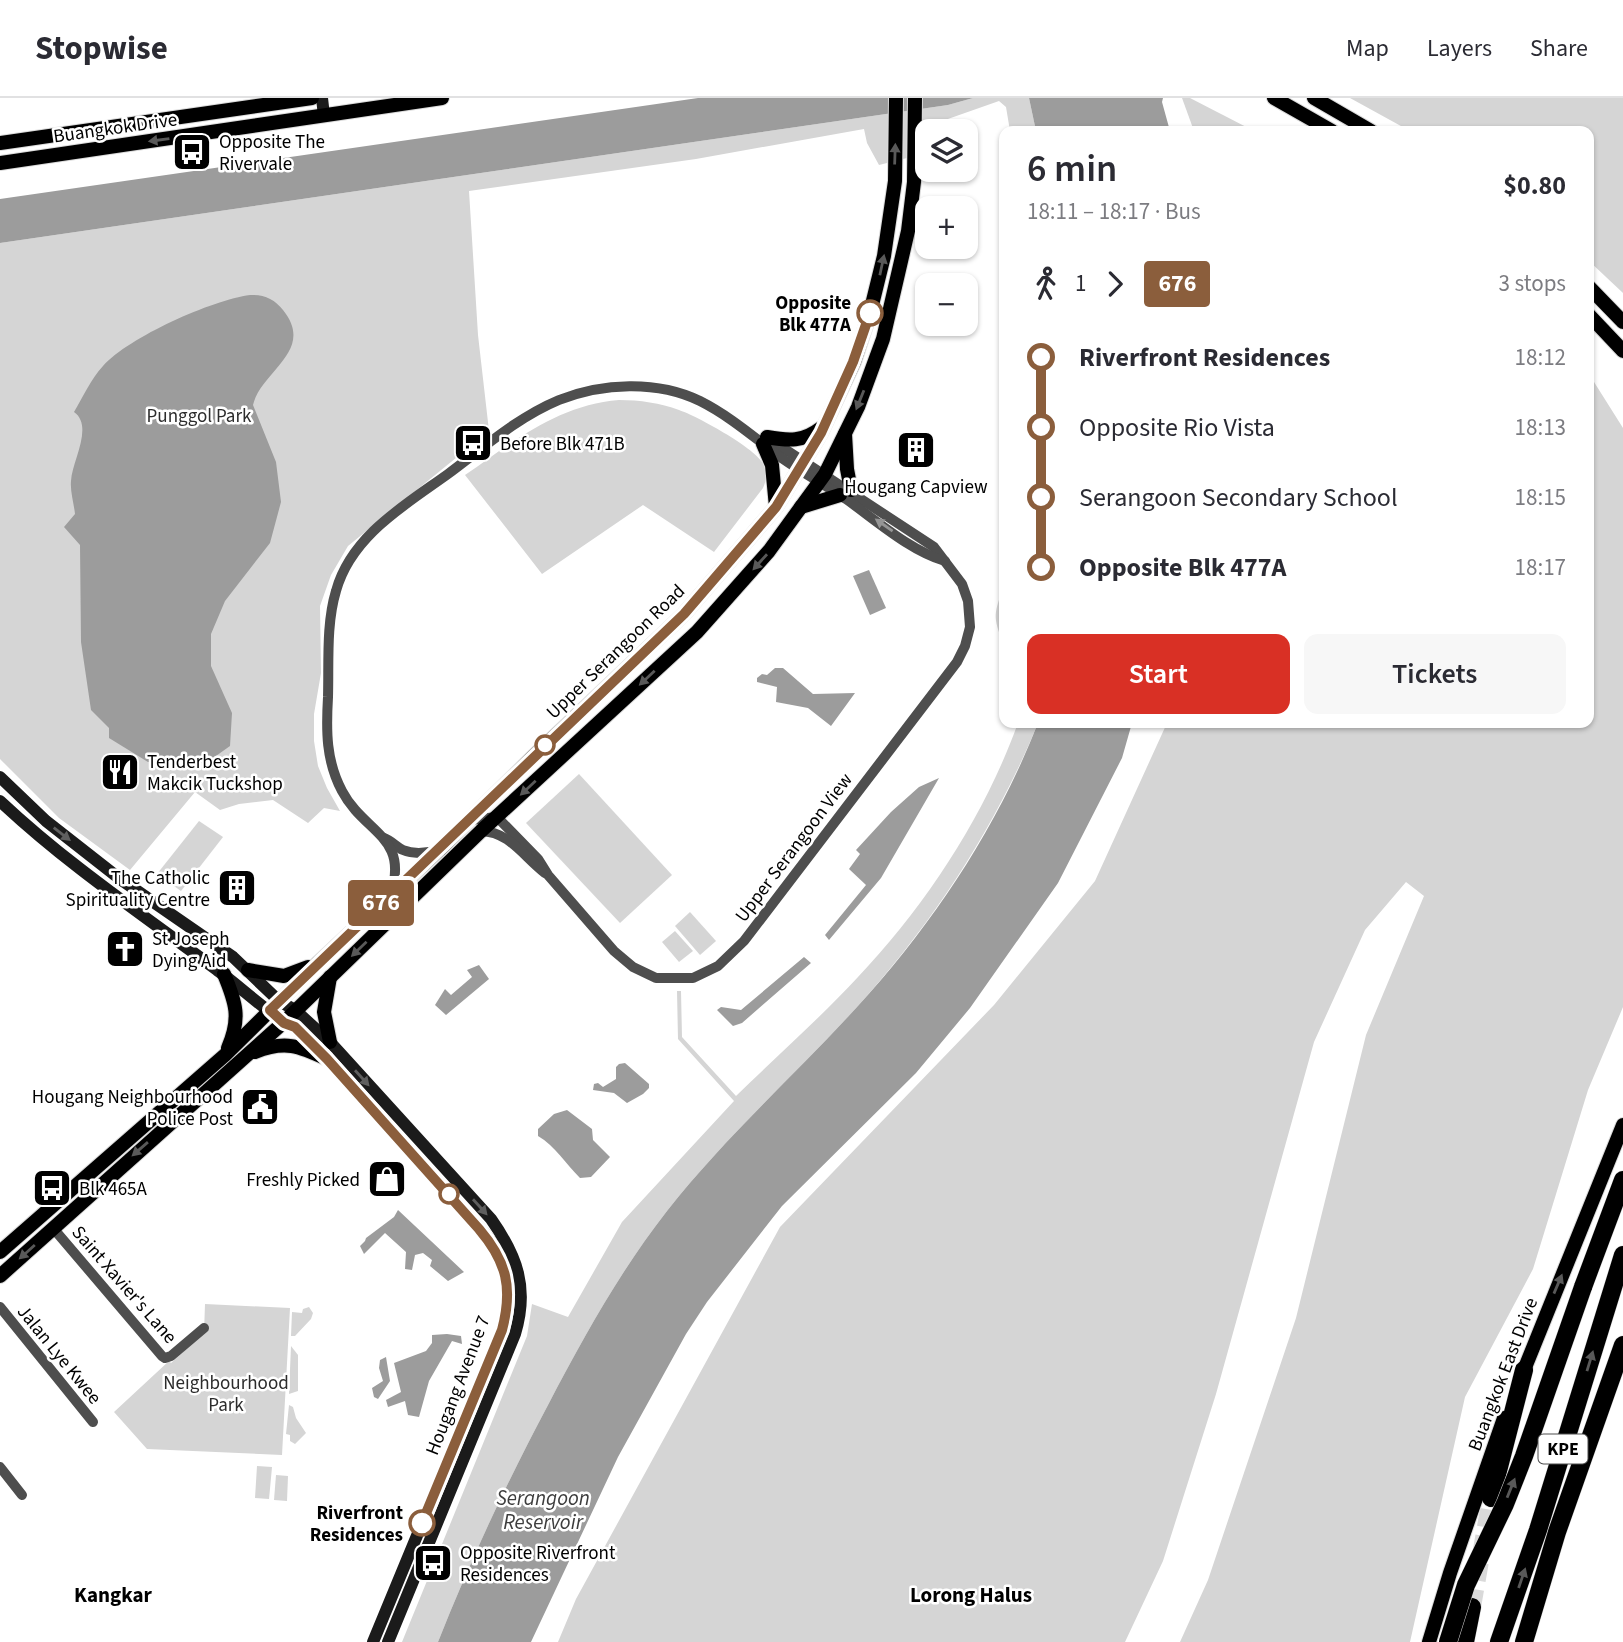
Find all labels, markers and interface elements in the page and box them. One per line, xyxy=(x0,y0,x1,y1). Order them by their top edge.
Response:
text: Stopwise xyxy=(35,25,168,72)
text: Map xyxy=(1346,31,1389,66)
text: Layers xyxy=(1427,31,1492,66)
text: Share xyxy=(1530,31,1588,66)
street label: Buangkok Drive xyxy=(52,106,179,151)
map controls xyxy=(915,119,978,336)
button: layers xyxy=(915,119,978,182)
place label: Opposite The Rivervale xyxy=(219,129,325,178)
bus stop icon: Opposite The Rivervale xyxy=(171,131,213,173)
one-way arrow xyxy=(148,135,170,146)
text: 6 min xyxy=(1027,142,1117,196)
one-way arrow xyxy=(890,143,901,165)
text: $0.80 xyxy=(1503,167,1566,204)
text: 18:11 – 18:17 · Bus xyxy=(1027,195,1201,228)
button: + xyxy=(915,196,978,259)
one-way arrow xyxy=(877,254,888,276)
icon: walk xyxy=(1027,265,1065,303)
icon: forward xyxy=(1096,265,1134,303)
text: 676 xyxy=(1158,266,1196,301)
text: 1 xyxy=(1075,267,1086,300)
text: 3 stops xyxy=(1499,267,1566,300)
button: − xyxy=(915,273,978,336)
place label: Opposite Blk 477A xyxy=(775,290,851,339)
marker: Opposite Blk 477A xyxy=(857,300,883,326)
text: Riverfront Residences xyxy=(1079,339,1330,376)
text: 18:12 xyxy=(1515,341,1566,374)
one-way arrow xyxy=(855,389,866,410)
park label: Punggol Park xyxy=(147,403,252,430)
text: Opposite Rio Vista xyxy=(1079,409,1275,446)
text: 18:13 xyxy=(1515,411,1566,444)
bus stop icon: Before Blk 471B xyxy=(452,422,494,464)
building icon: Hougang Capview xyxy=(895,429,937,471)
place label: Before Blk 471B xyxy=(500,431,625,458)
place label: Hougang Capview xyxy=(844,474,988,501)
text: Serangoon Secondary School xyxy=(1079,479,1398,516)
text: 18:15 xyxy=(1515,481,1566,514)
one-way arrow xyxy=(875,518,893,532)
text: Opposite Blk 477A xyxy=(1079,549,1286,586)
text: 18:17 xyxy=(1515,551,1566,584)
one-way arrow xyxy=(753,553,768,570)
street label: Upper Serangoon Road xyxy=(541,579,692,726)
button: Start xyxy=(1027,634,1290,714)
button: Tickets xyxy=(1304,634,1566,714)
one-way arrow xyxy=(638,670,656,686)
unlabelled marker xyxy=(535,735,555,755)
place label: Tenderbest Makcik Tuckshop xyxy=(147,749,283,798)
restaurant icon: Tenderbest Makcik Tuckshop xyxy=(99,751,141,793)
street label: Upper Serangoon View xyxy=(729,767,860,928)
one-way arrow xyxy=(520,779,537,795)
one-way arrow xyxy=(53,827,71,842)
place label: The Catholic Spirituality Centre xyxy=(66,865,210,914)
building icon: The Catholic Spirituality Centre xyxy=(216,867,258,909)
line badge: 676 xyxy=(341,880,421,926)
text: 676 xyxy=(362,885,400,920)
place label: St Joseph Dying Aid xyxy=(152,926,230,975)
church icon: St Joseph Dying Aid xyxy=(104,928,146,970)
one-way arrow xyxy=(351,941,368,957)
one-way arrow xyxy=(354,1069,370,1087)
place label: Hougang Neighbourhood Police Post xyxy=(32,1084,234,1133)
public building icon: Hougang Neighbourhood Police Post xyxy=(239,1086,281,1128)
one-way arrow xyxy=(131,1141,149,1157)
shop icon: Freshly Picked xyxy=(366,1158,408,1200)
bus stop icon: Blk 465A xyxy=(31,1167,73,1209)
place label: Freshly Picked xyxy=(246,1167,360,1194)
place label: Blk 465A xyxy=(79,1176,148,1203)
unlabelled marker xyxy=(439,1184,459,1204)
one-way arrow xyxy=(471,1198,487,1215)
street label: Saint Xavier's Lane xyxy=(65,1220,183,1350)
one-way arrow xyxy=(18,1244,36,1260)
one-way arrow xyxy=(1553,1273,1564,1294)
street label: Buangkok East Drive xyxy=(1462,1294,1545,1455)
street label: Jalan Lye Kwee xyxy=(10,1299,107,1410)
street label: Hougang Avenue 7 xyxy=(419,1312,497,1459)
one-way arrow xyxy=(1585,1350,1596,1371)
park label: Neighbourhood Park xyxy=(163,1370,289,1419)
road number: KPE xyxy=(1538,1434,1588,1464)
one-way arrow xyxy=(1506,1478,1517,1499)
water label: Serangoon Reservoir xyxy=(496,1483,590,1537)
place label: Riverfront Residences xyxy=(310,1500,403,1549)
marker: Riverfront Residences xyxy=(409,1510,435,1536)
place label: Opposite Riverfront Residences xyxy=(460,1540,616,1589)
bus stop icon: Opposite Riverfront Residences xyxy=(412,1542,454,1584)
one-way arrow xyxy=(1517,1567,1528,1588)
district label: Kangkar xyxy=(74,1580,153,1610)
district label: Lorong Halus xyxy=(910,1580,1032,1610)

